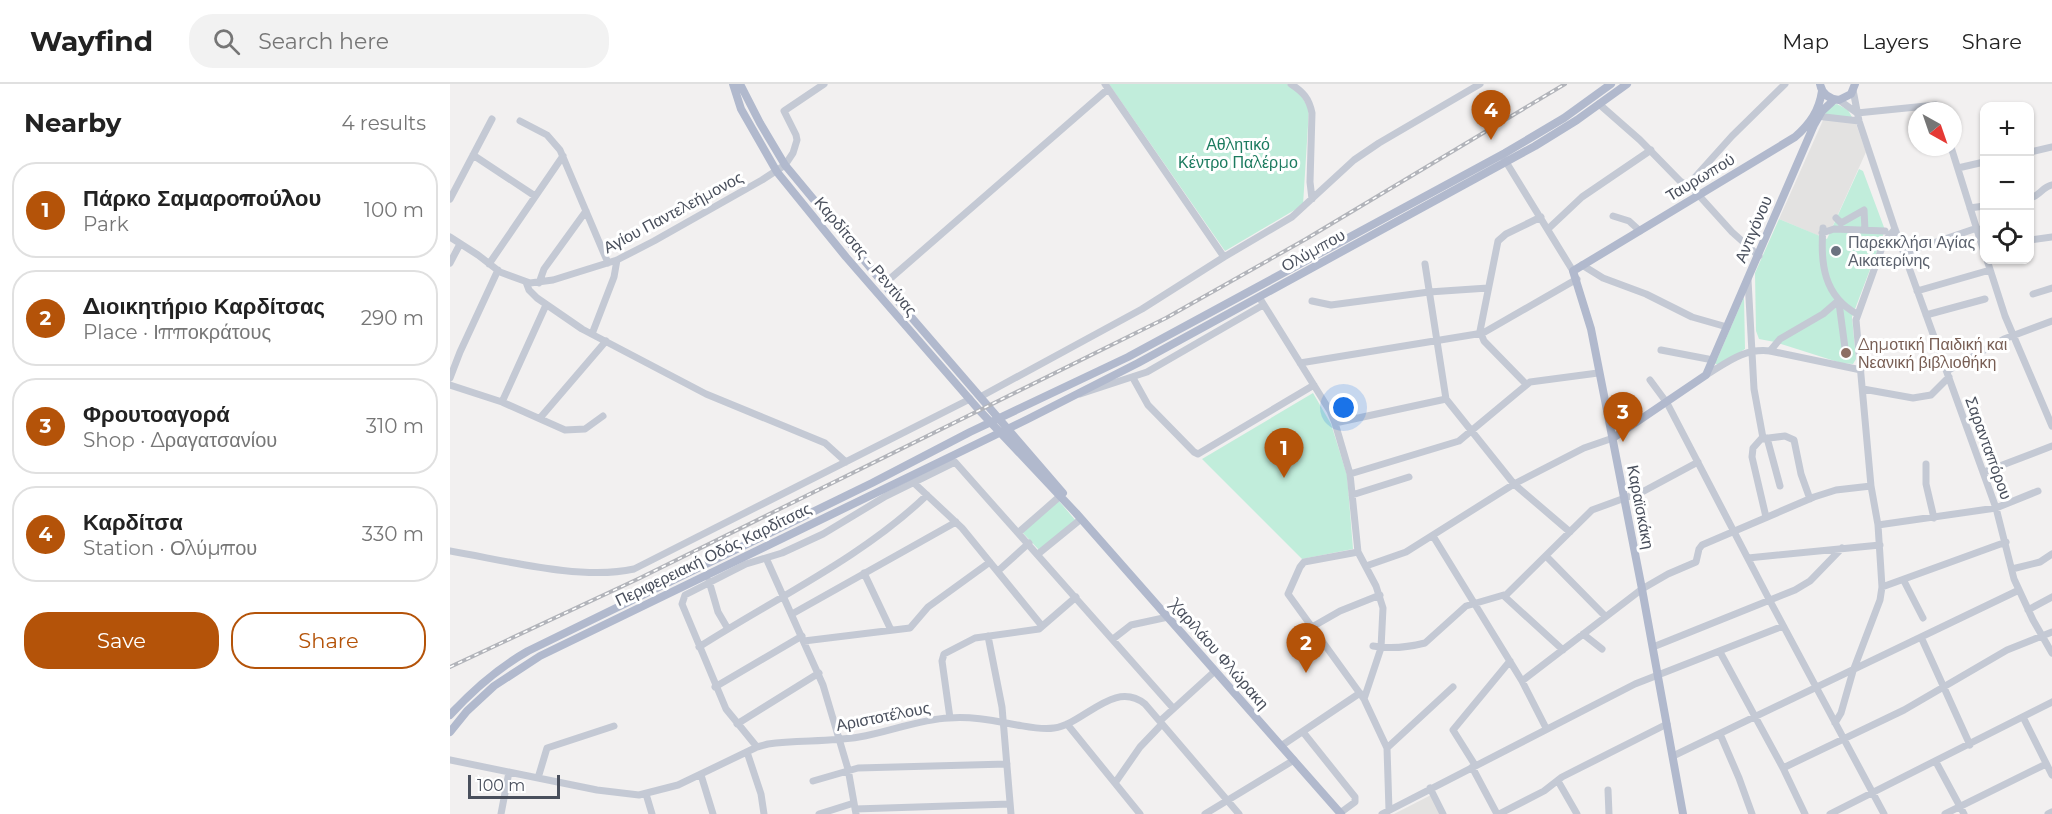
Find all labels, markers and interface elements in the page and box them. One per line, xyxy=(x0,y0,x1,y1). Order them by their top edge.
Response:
search box xyxy=(189,14,609,68)
text: Wayfind xyxy=(30,24,153,58)
icon: search xyxy=(210,25,243,58)
text: Search here xyxy=(258,28,389,55)
text: Map xyxy=(1782,29,1829,54)
text: Layers xyxy=(1862,29,1929,54)
text: Share xyxy=(1962,29,2022,54)
pin: 4 xyxy=(1472,91,1510,140)
north arrow xyxy=(1908,102,1962,156)
map controls xyxy=(1980,102,2034,264)
button: + xyxy=(1980,102,2034,156)
text: Nearby xyxy=(24,107,121,139)
text: 4 results xyxy=(341,111,426,135)
park label: Αθλητικό Κέντρο Παλέρμο xyxy=(1178,135,1298,172)
street label: Ταυρωπού xyxy=(1662,150,1738,205)
button: − xyxy=(1980,156,2034,210)
street label: Αγίου Παντελεήμονος xyxy=(600,168,746,257)
text: Πάρκο Σαμαροπούλου xyxy=(83,185,321,212)
street label: Καρδίτσας - Ρεντίνας xyxy=(810,193,921,320)
street label: Αντιγόνου xyxy=(1731,193,1776,265)
text: 1 xyxy=(42,198,49,222)
text: 100 m xyxy=(364,198,424,222)
button: locate xyxy=(1980,210,2034,264)
text: Park xyxy=(83,212,129,236)
street label: Ολύμπου xyxy=(1278,225,1348,276)
place label: Παρεκκλήσι Αγίας Αικατερίνης xyxy=(1848,233,1975,270)
marker: Παρεκκλήσι Αγίας Αικατερίνης xyxy=(1829,244,1843,258)
text: Διοικητήριο Καρδίτσας xyxy=(83,293,325,320)
text: 2 xyxy=(40,306,51,330)
text: 290 m xyxy=(361,306,424,330)
text: Place · Ιπποκράτους xyxy=(83,320,271,344)
place label: Δημοτική Παιδική και Νεανική βιβλιοθήκη xyxy=(1858,335,2008,372)
marker: Δημοτική Παιδική και Νεανική βιβλιοθήκη xyxy=(1839,346,1853,360)
pin: 3 xyxy=(1604,392,1642,442)
your location xyxy=(1329,393,1358,422)
street label: Σαρανταπόρου xyxy=(1961,394,2016,502)
text: Φρουτοαγορά xyxy=(83,401,230,428)
text: 3 xyxy=(40,414,51,438)
text: 310 m xyxy=(366,414,424,438)
text: Shop · Δραγατσανίου xyxy=(83,428,277,452)
pin: 1 xyxy=(1264,428,1304,478)
street label: Καραϊσκάκη xyxy=(1623,463,1658,551)
street label: Περιφερειακή Οδός Καρδίτσας xyxy=(612,499,814,610)
text: Καρδίτσα xyxy=(83,509,183,536)
text: 4 xyxy=(39,522,52,546)
text: 330 m xyxy=(362,522,424,546)
text: Station · Ολύμπου xyxy=(83,536,257,560)
street label: Χαριλάου Φλώρακη xyxy=(1165,594,1273,713)
button: Save xyxy=(24,612,219,669)
button: Share xyxy=(231,612,426,669)
pin: 2 xyxy=(1286,624,1326,673)
street label: Αριστοτέλους xyxy=(834,698,932,735)
scale bar xyxy=(468,772,560,800)
text: 100 m xyxy=(477,776,525,795)

